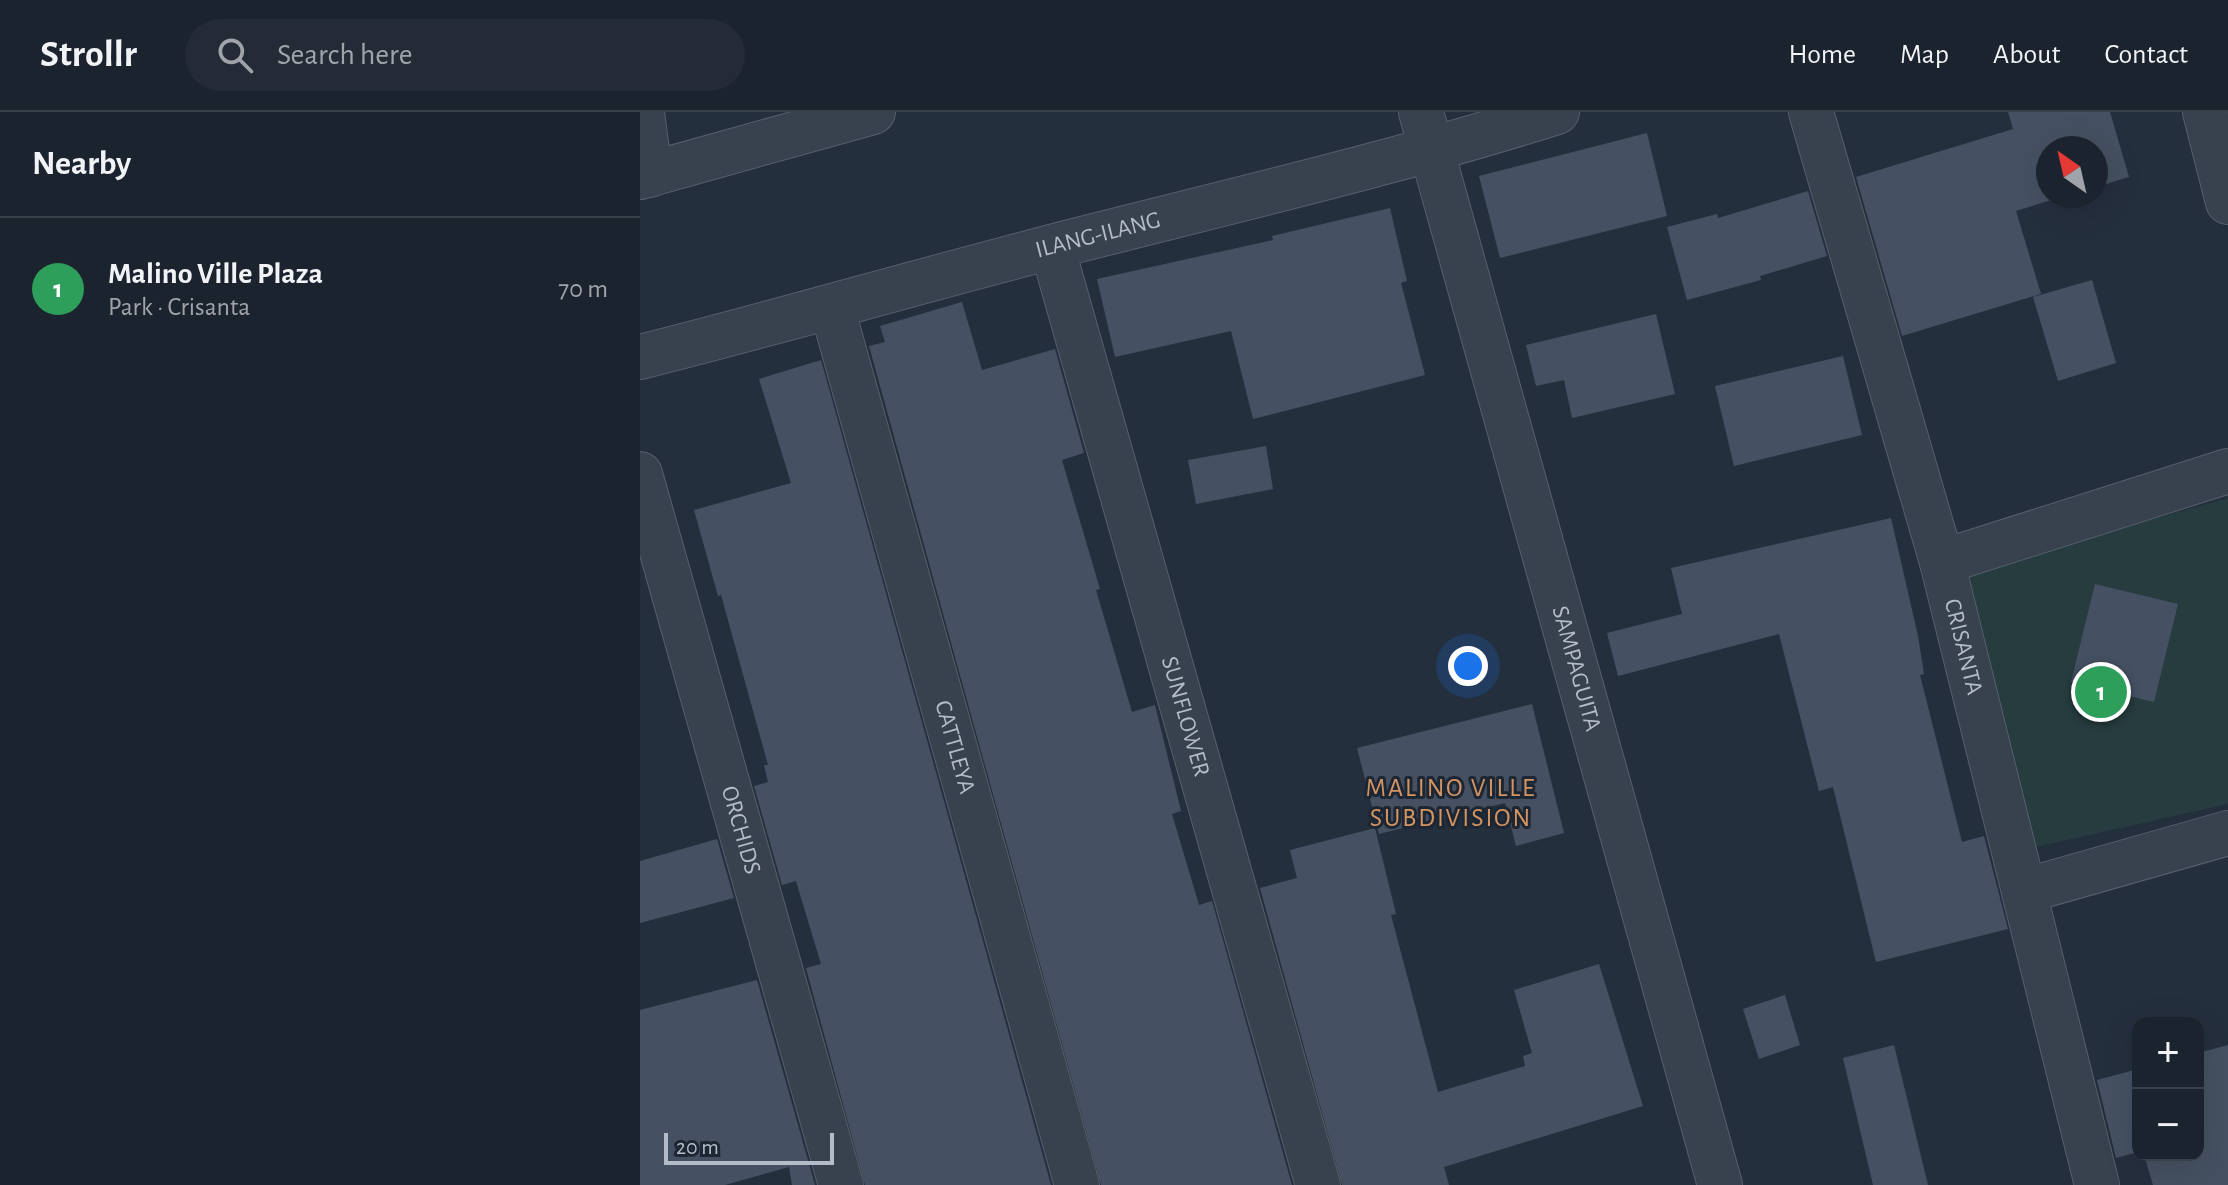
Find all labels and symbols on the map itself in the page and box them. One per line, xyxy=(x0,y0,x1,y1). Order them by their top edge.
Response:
north arrow xyxy=(2036,136,2108,208)
street label: ILANG-ILANG xyxy=(1033,208,1163,263)
street label: CRISANTA xyxy=(1940,596,1987,697)
street label: SAMPAGUITA xyxy=(1547,604,1605,734)
your location xyxy=(1448,646,1488,686)
street label: SUNFLOWER xyxy=(1157,654,1214,779)
pin: 1 xyxy=(2075,662,2127,722)
street label: CATTLEYA xyxy=(930,698,979,797)
district label: MALINO VILLE SUBDIVISION xyxy=(1365,775,1537,831)
street label: ORCHIDS xyxy=(717,783,765,877)
scale bar xyxy=(664,1129,834,1165)

